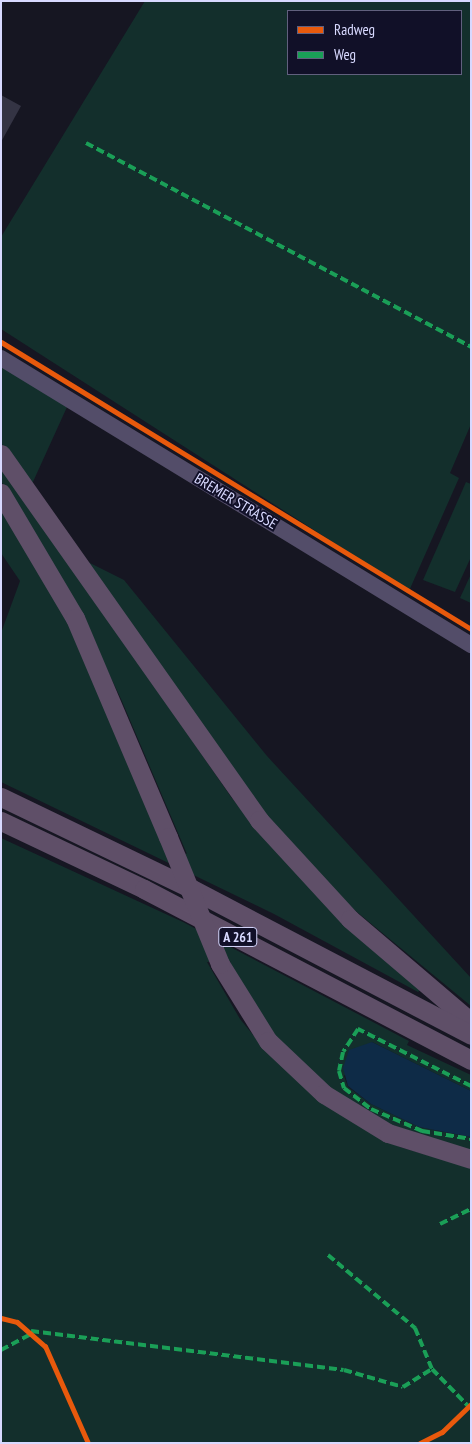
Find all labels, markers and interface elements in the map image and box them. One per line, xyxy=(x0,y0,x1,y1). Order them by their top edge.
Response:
legend xyxy=(287,10,462,75)
text: Radweg xyxy=(334,20,375,39)
text: Weg xyxy=(334,45,356,64)
street label: BREMER STRASSE xyxy=(191,469,281,533)
road number: A 261 xyxy=(218,926,258,949)

